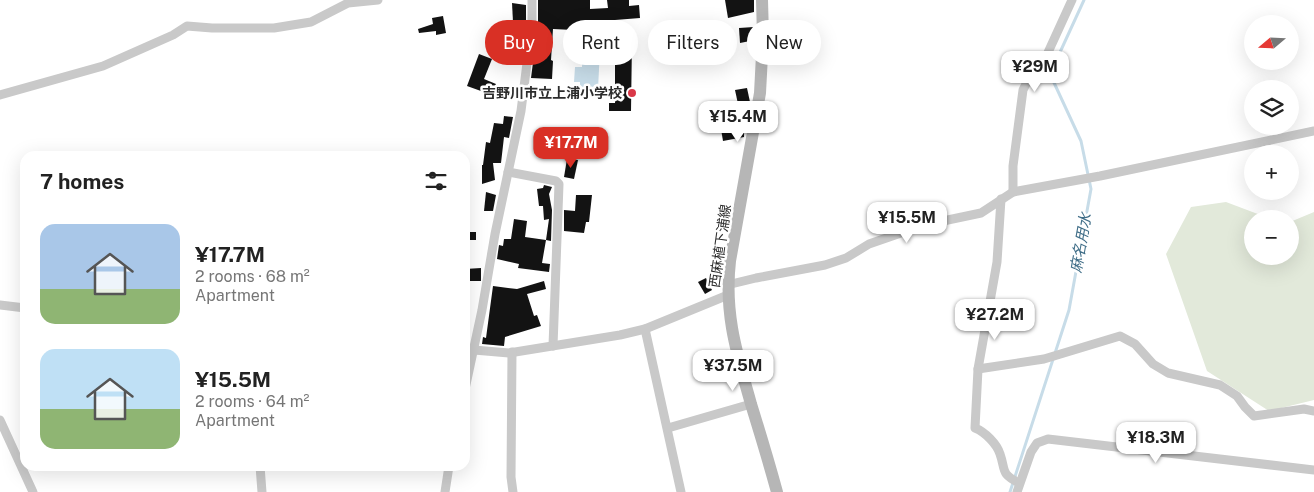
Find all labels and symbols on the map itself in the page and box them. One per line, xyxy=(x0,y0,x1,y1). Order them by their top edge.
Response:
north arrow xyxy=(1244,15,1299,70)
pin: ¥29M xyxy=(1005,51,1065,93)
place label: 吉野川市立上浦小学校 xyxy=(482,85,622,101)
marker: 吉野川市立上浦小学校 xyxy=(626,87,638,99)
pin: ¥15.4M xyxy=(697,100,779,143)
pin: ¥17.7M xyxy=(530,126,612,169)
pin: ¥15.5M xyxy=(866,202,948,244)
street label: 西麻植下浦線 xyxy=(706,203,734,289)
water label: 麻名用水 xyxy=(1067,210,1094,274)
pin: ¥27.2M xyxy=(954,298,1036,341)
pin: ¥37.5M xyxy=(692,350,774,392)
pin: ¥18.3M xyxy=(1115,422,1197,464)

